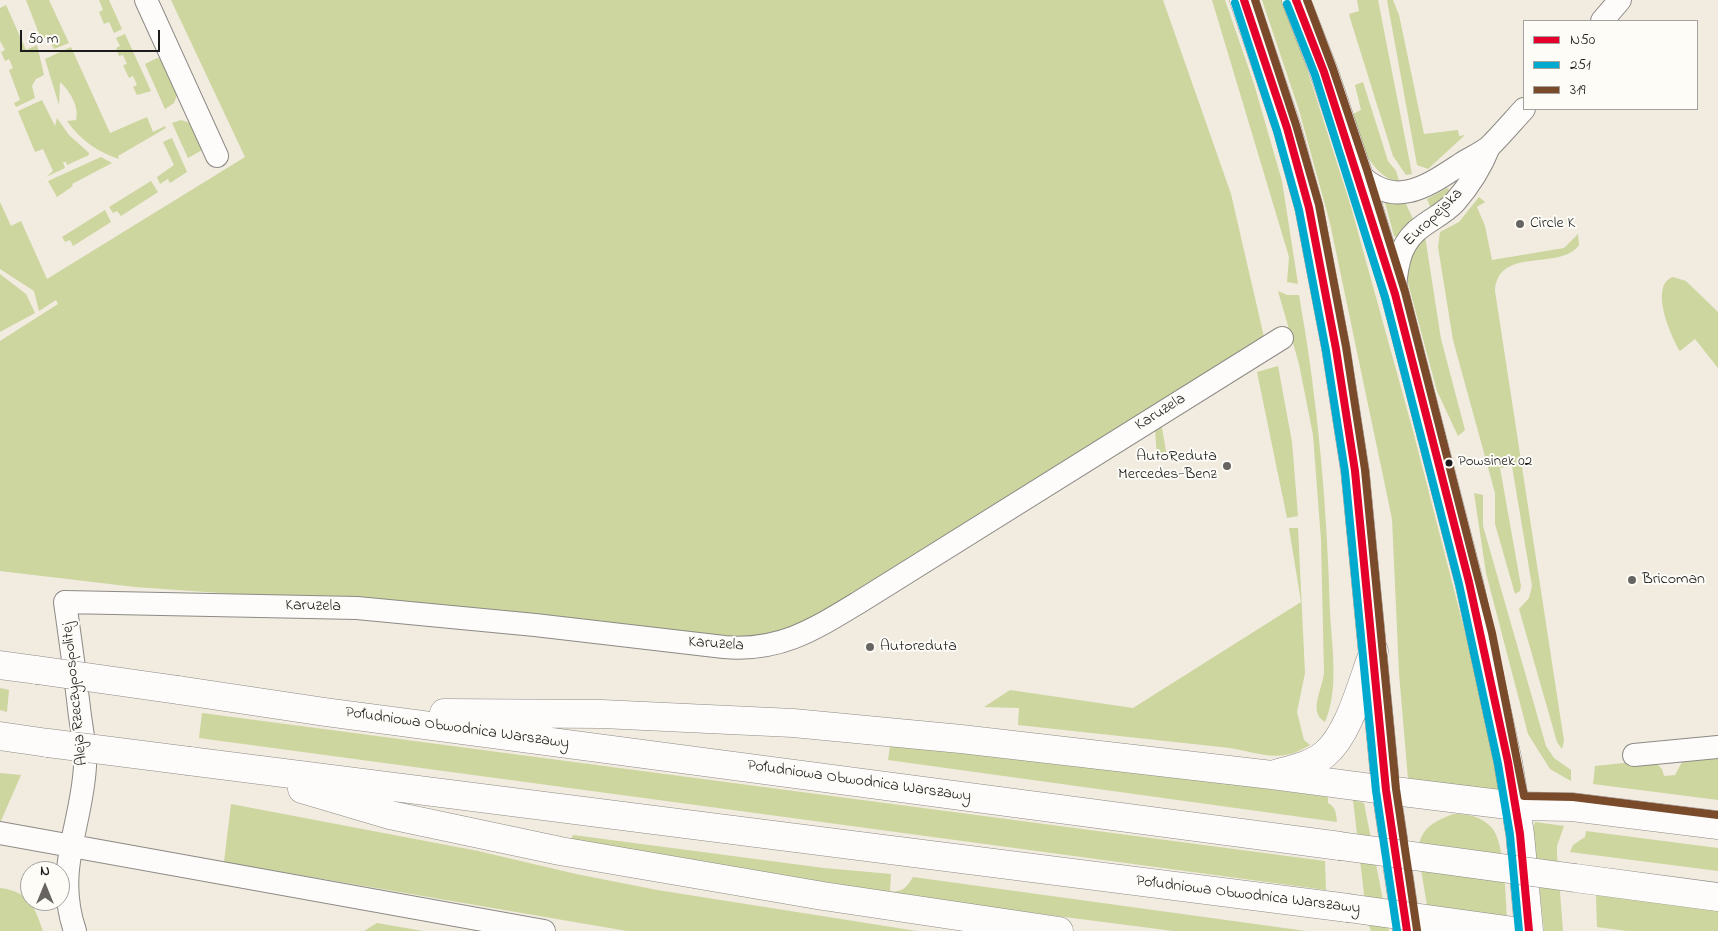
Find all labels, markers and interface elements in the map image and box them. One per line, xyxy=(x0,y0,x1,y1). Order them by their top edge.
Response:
scale bar xyxy=(22,20,162,52)
legend xyxy=(1523,20,1698,110)
text: 50 m xyxy=(28,28,58,50)
text: N50 xyxy=(1570,29,1595,51)
text: 251 xyxy=(1570,54,1591,76)
text: 319 xyxy=(1570,79,1585,101)
street label: Europejska xyxy=(1400,185,1468,251)
place label: Circle K xyxy=(1530,214,1575,234)
marker: Circle K xyxy=(1514,218,1526,230)
street label: Karuzela xyxy=(1132,390,1190,436)
place label: AutoReduta Mercedes-Benz xyxy=(1118,447,1217,485)
place label: Powsinek 02 xyxy=(1458,454,1532,472)
marker: Powsinek 02 xyxy=(1444,458,1454,468)
marker: AutoReduta Mercedes-Benz xyxy=(1221,460,1233,472)
place label: Bricoman xyxy=(1642,570,1705,590)
marker: Bricoman xyxy=(1626,574,1638,586)
street label: Karuzela xyxy=(285,597,341,617)
street label: Aleja Rzeczypospolitej xyxy=(59,621,93,767)
street label: Karuzela xyxy=(688,633,744,657)
place label: Autoreduta xyxy=(880,637,957,657)
marker: Autoreduta xyxy=(864,641,876,653)
street label: Południowa Obwodnica Warszawy xyxy=(344,704,570,754)
street label: Południowa Obwodnica Warszawy xyxy=(746,757,972,807)
north arrow xyxy=(20,861,70,911)
text: N xyxy=(40,861,50,882)
street label: Południowa Obwodnica Warszawy xyxy=(1135,873,1361,919)

